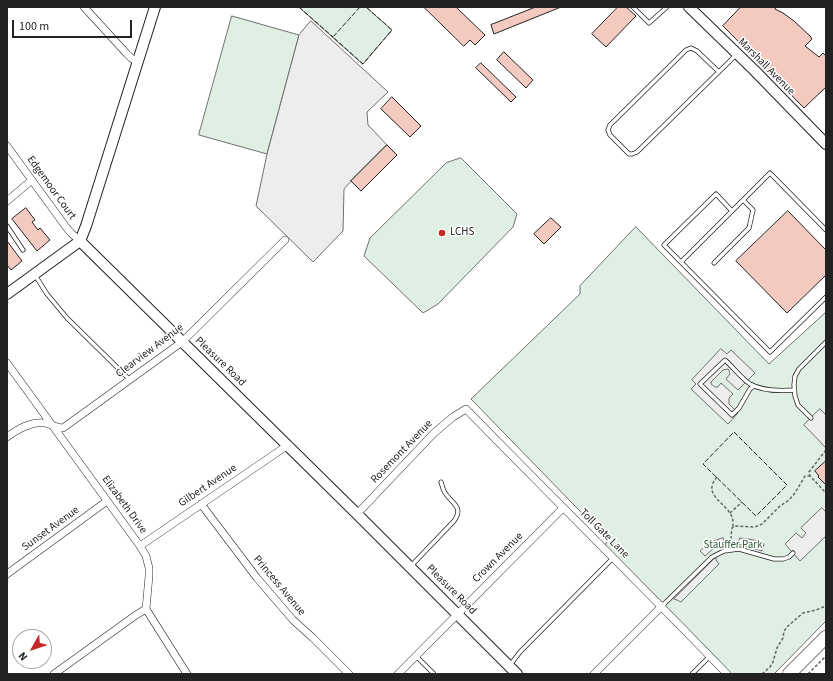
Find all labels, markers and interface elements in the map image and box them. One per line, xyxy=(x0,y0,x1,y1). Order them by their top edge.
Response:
scale bar xyxy=(14,12,134,38)
text: 100 m xyxy=(19,18,49,35)
street label: Marshall Avenue xyxy=(735,36,797,98)
street label: Edgemoor Court xyxy=(23,154,79,222)
place label: LCHS xyxy=(450,226,474,240)
marker: LCHS xyxy=(437,228,447,238)
street label: Clearview Avenue xyxy=(114,321,186,381)
street label: Pleasure Road xyxy=(192,335,248,389)
street label: Rosemont Avenue xyxy=(368,418,436,486)
street label: Gilbert Avenue xyxy=(176,462,240,510)
street label: Elizabeth Drive xyxy=(99,473,149,537)
street label: Sunset Avenue xyxy=(20,504,82,554)
street label: Toll Gate Lane xyxy=(576,506,632,562)
street label: Crown Avenue xyxy=(470,530,526,586)
park label: Stauffer Park xyxy=(704,539,762,553)
street label: Princess Avenue xyxy=(250,553,308,619)
street label: Pleasure Road xyxy=(423,562,479,618)
north arrow xyxy=(12,629,52,669)
text: N xyxy=(15,649,31,664)

